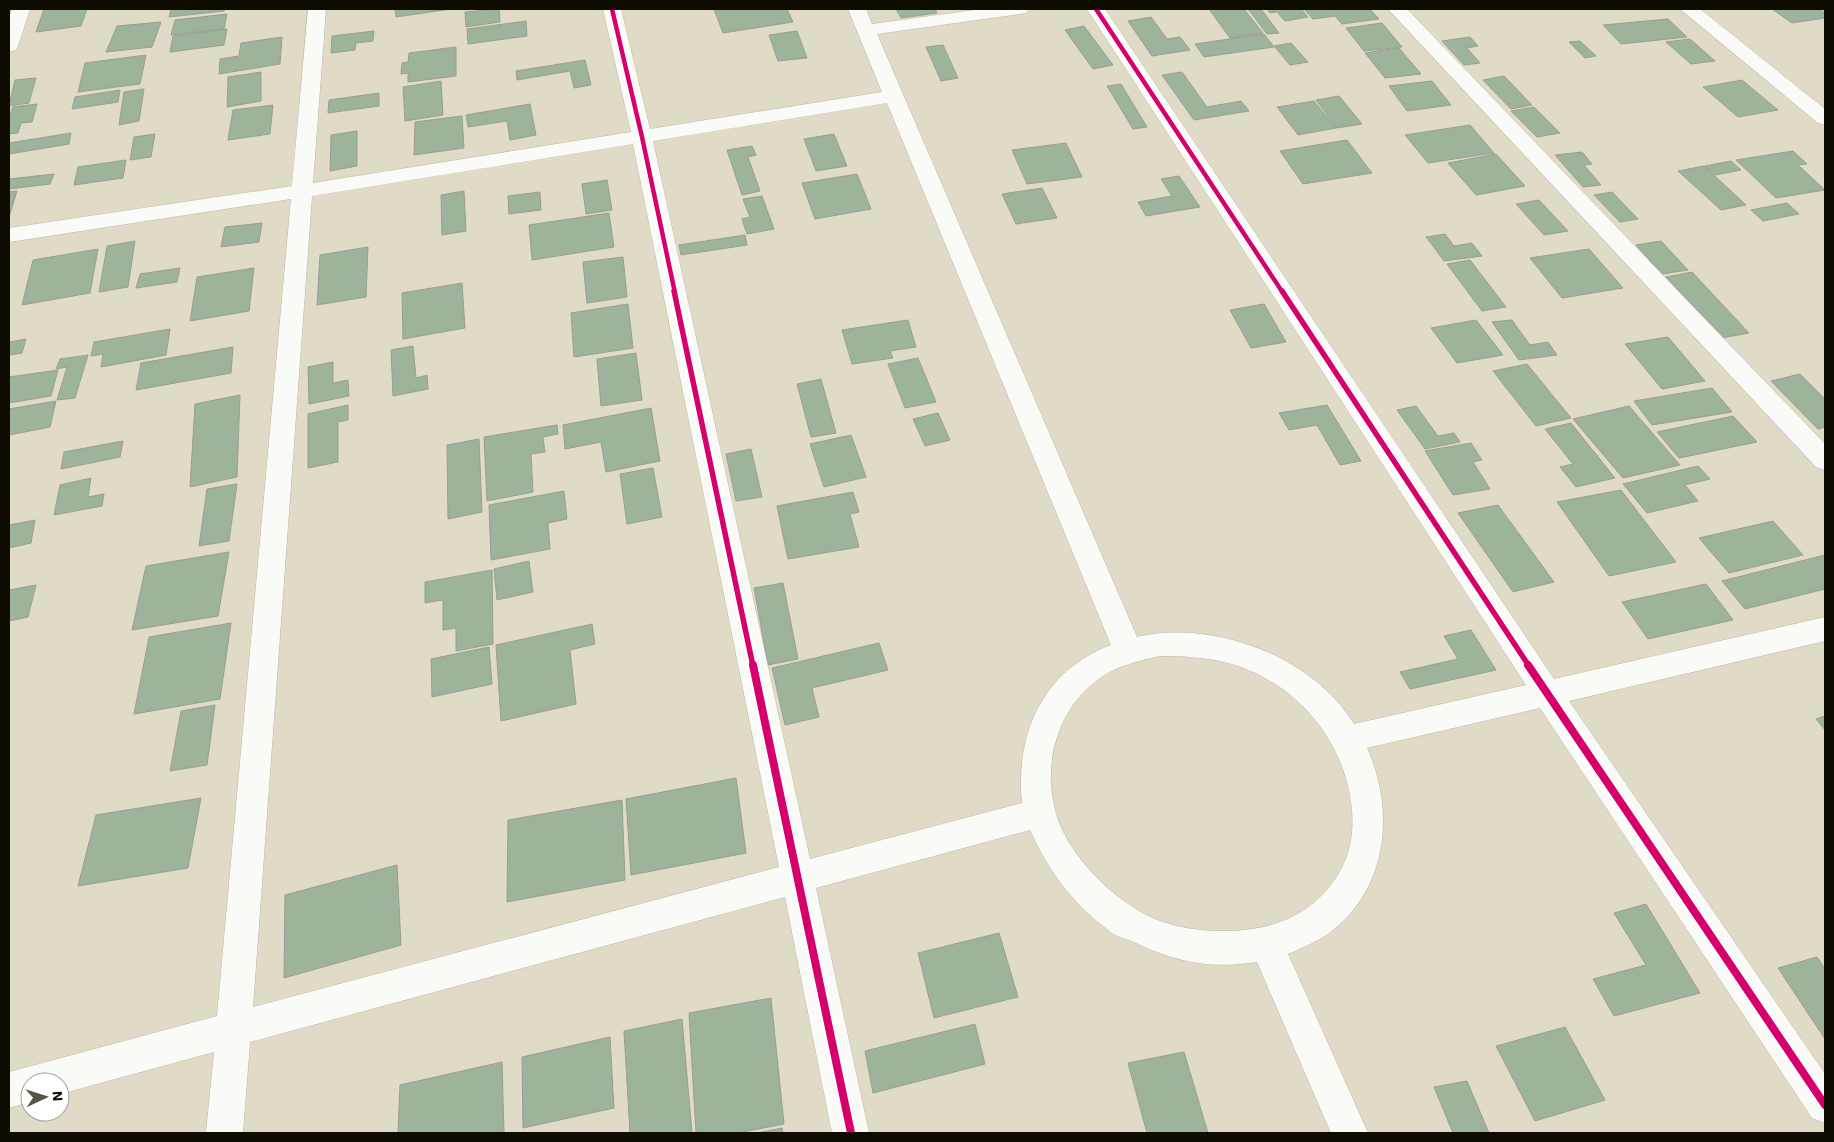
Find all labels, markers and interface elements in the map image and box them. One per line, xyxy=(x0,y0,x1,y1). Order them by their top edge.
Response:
north arrow xyxy=(20,1072,70,1122)
text: N xyxy=(50,1090,66,1102)

